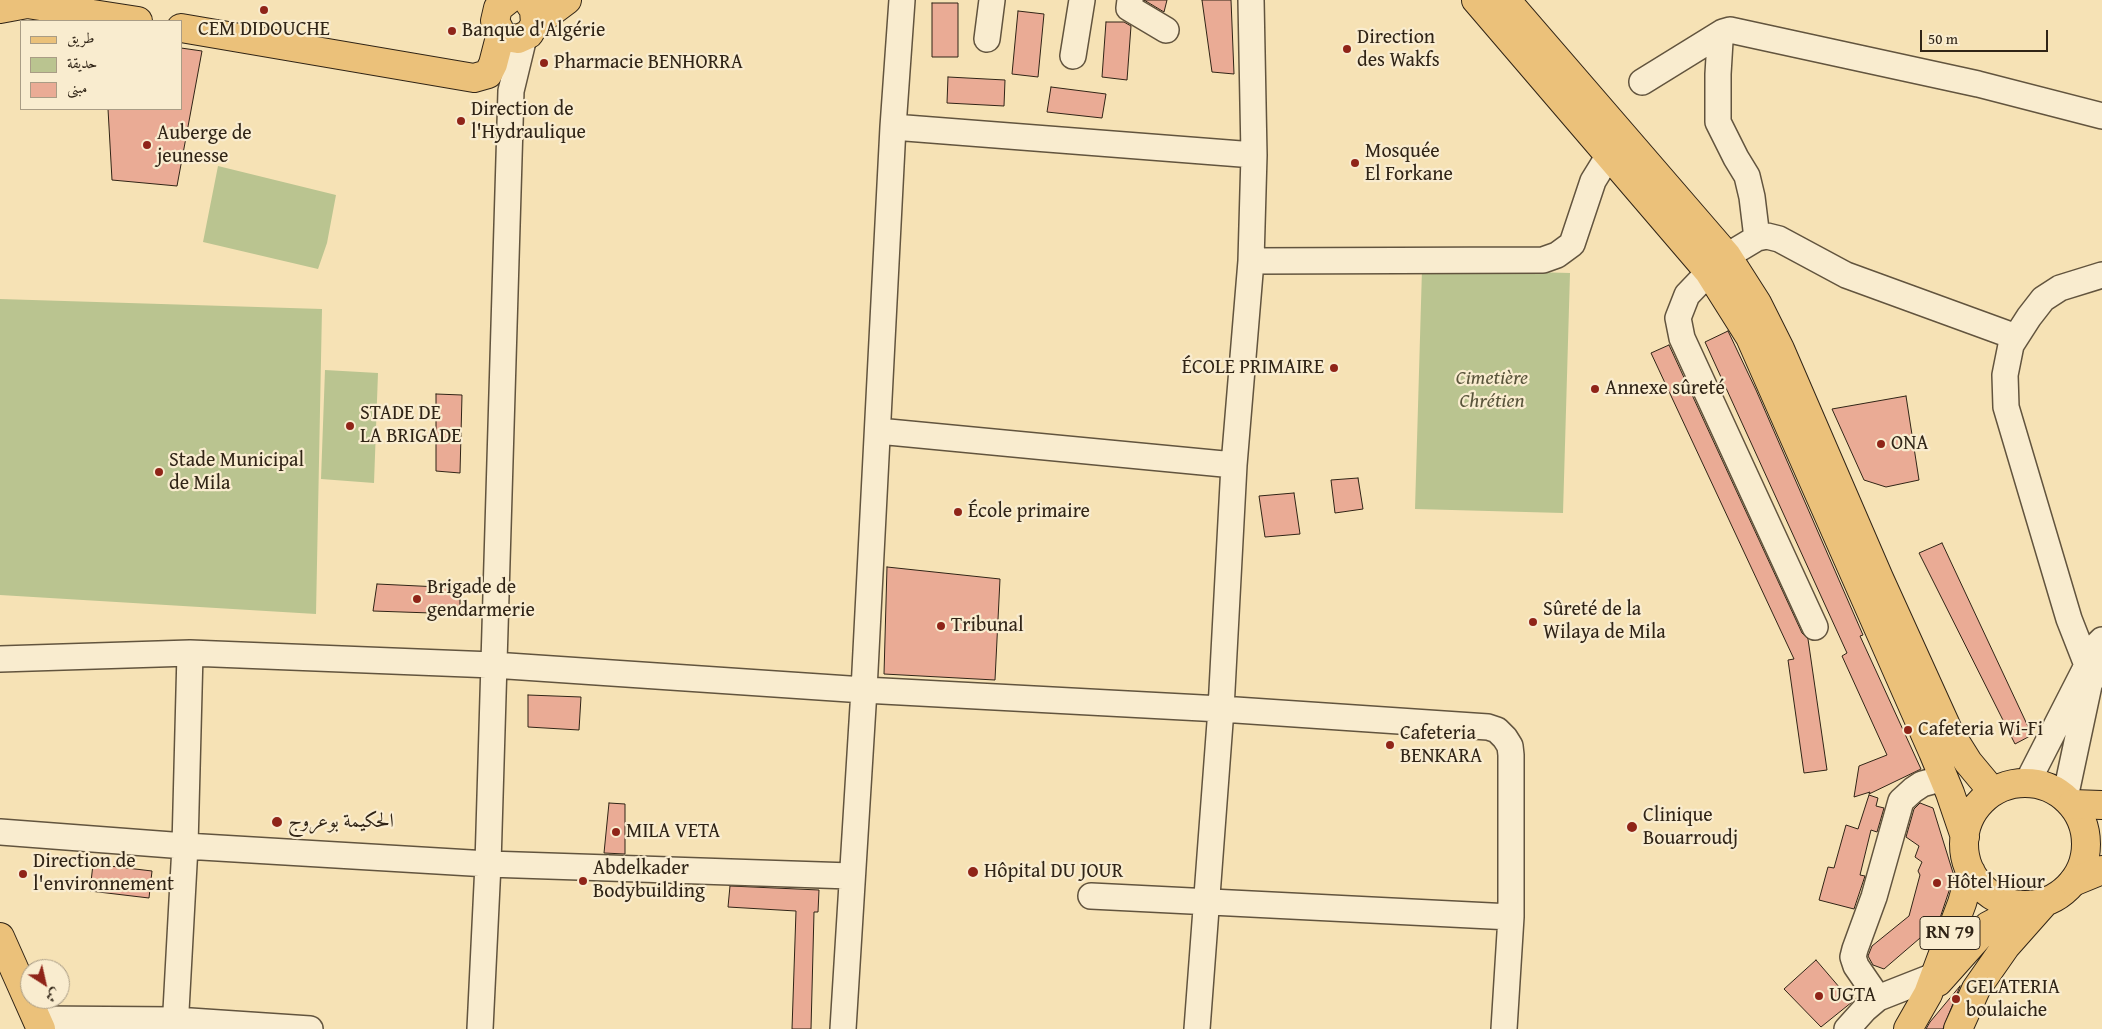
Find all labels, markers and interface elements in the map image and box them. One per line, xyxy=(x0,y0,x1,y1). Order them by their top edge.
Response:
marker: CEM DIDOUCHE xyxy=(258,4,270,16)
place label: CEM DIDOUCHE xyxy=(198,18,330,42)
place label: Banque d'Algérie xyxy=(462,19,605,43)
legend xyxy=(20,20,182,110)
scale bar xyxy=(1922,20,2050,52)
marker: Banque d'Algérie xyxy=(446,25,458,37)
place label: Direction des Wakfs xyxy=(1357,26,1440,73)
text: طريق xyxy=(67,27,94,48)
text: 50 m xyxy=(1928,28,1958,49)
marker: Direction des Wakfs xyxy=(1341,43,1353,55)
place label: Pharmacie BENHORRA xyxy=(554,51,743,75)
text: حديقة xyxy=(67,52,97,73)
marker: Pharmacie BENHORRA xyxy=(538,57,550,69)
text: مبنى xyxy=(67,77,87,98)
place label: Direction de l'Hydraulique xyxy=(471,98,586,145)
marker: Direction de l'Hydraulique xyxy=(455,115,467,127)
place label: Auberge de jeunesse xyxy=(157,122,252,169)
marker: Auberge de jeunesse xyxy=(141,139,153,151)
place label: Mosquée El Forkane xyxy=(1365,140,1453,187)
marker: Mosquée El Forkane xyxy=(1349,157,1361,169)
place label: ÉCOLE PRIMAIRE xyxy=(1182,356,1324,380)
marker: ÉCOLE PRIMAIRE xyxy=(1328,362,1340,374)
park label: Cimetière Chrétien xyxy=(1456,367,1528,414)
place label: Annexe sûreté xyxy=(1605,377,1725,401)
marker: Annexe sûreté xyxy=(1589,383,1601,395)
place label: STADE DE LA BRIGADE xyxy=(360,402,461,449)
marker: STADE DE LA BRIGADE xyxy=(344,420,356,432)
place label: ONA xyxy=(1891,432,1928,456)
marker: ONA xyxy=(1875,438,1887,450)
place label: Stade Municipal de Mila xyxy=(169,449,304,496)
marker: Stade Municipal de Mila xyxy=(153,466,165,478)
place label: École primaire xyxy=(968,500,1090,524)
marker: École primaire xyxy=(952,506,964,518)
place label: Brigade de gendarmerie xyxy=(427,576,535,623)
marker: Brigade de gendarmerie xyxy=(411,593,423,605)
place label: Sûreté de la Wilaya de Mila xyxy=(1543,598,1666,645)
place label: Tribunal xyxy=(951,614,1024,638)
marker: Sûreté de la Wilaya de Mila xyxy=(1527,616,1539,628)
marker: Tribunal xyxy=(935,620,947,632)
place label: Cafeteria Wi-Fi xyxy=(1918,718,2043,742)
place label: Cafeteria BENKARA xyxy=(1400,722,1482,769)
marker: Cafeteria Wi-Fi xyxy=(1902,724,1914,736)
marker: Cafeteria BENKARA xyxy=(1384,739,1396,751)
place label: Clinique Bouarroudj xyxy=(1643,804,1738,851)
place label: الحكيمة بوعروج xyxy=(288,810,394,834)
marker: الحكيمة بوعروج xyxy=(270,815,284,829)
place label: MILA VETA xyxy=(626,820,720,844)
marker: Clinique Bouarroudj xyxy=(1625,820,1639,834)
marker: MILA VETA xyxy=(610,826,622,838)
place label: Direction de l'environnement xyxy=(33,850,174,897)
place label: Abdelkader Bodybuilding xyxy=(593,857,705,904)
place label: Hôpital DU JOUR xyxy=(984,860,1123,884)
marker: Hôpital DU JOUR xyxy=(966,865,980,879)
marker: Direction de l'environnement xyxy=(17,868,29,880)
place label: Hôtel Hiour xyxy=(1947,871,2045,895)
marker: Abdelkader Bodybuilding xyxy=(577,875,589,887)
marker: Hôtel Hiour xyxy=(1931,877,1943,889)
road number: RN 79 xyxy=(1920,916,1980,950)
north arrow xyxy=(20,959,70,1009)
place label: GELATERIA boulaiche xyxy=(1966,976,2060,1023)
text: ش xyxy=(42,983,64,1008)
place label: UGTA xyxy=(1829,984,1876,1008)
marker: UGTA xyxy=(1813,990,1825,1002)
marker: GELATERIA boulaiche xyxy=(1950,993,1962,1005)

